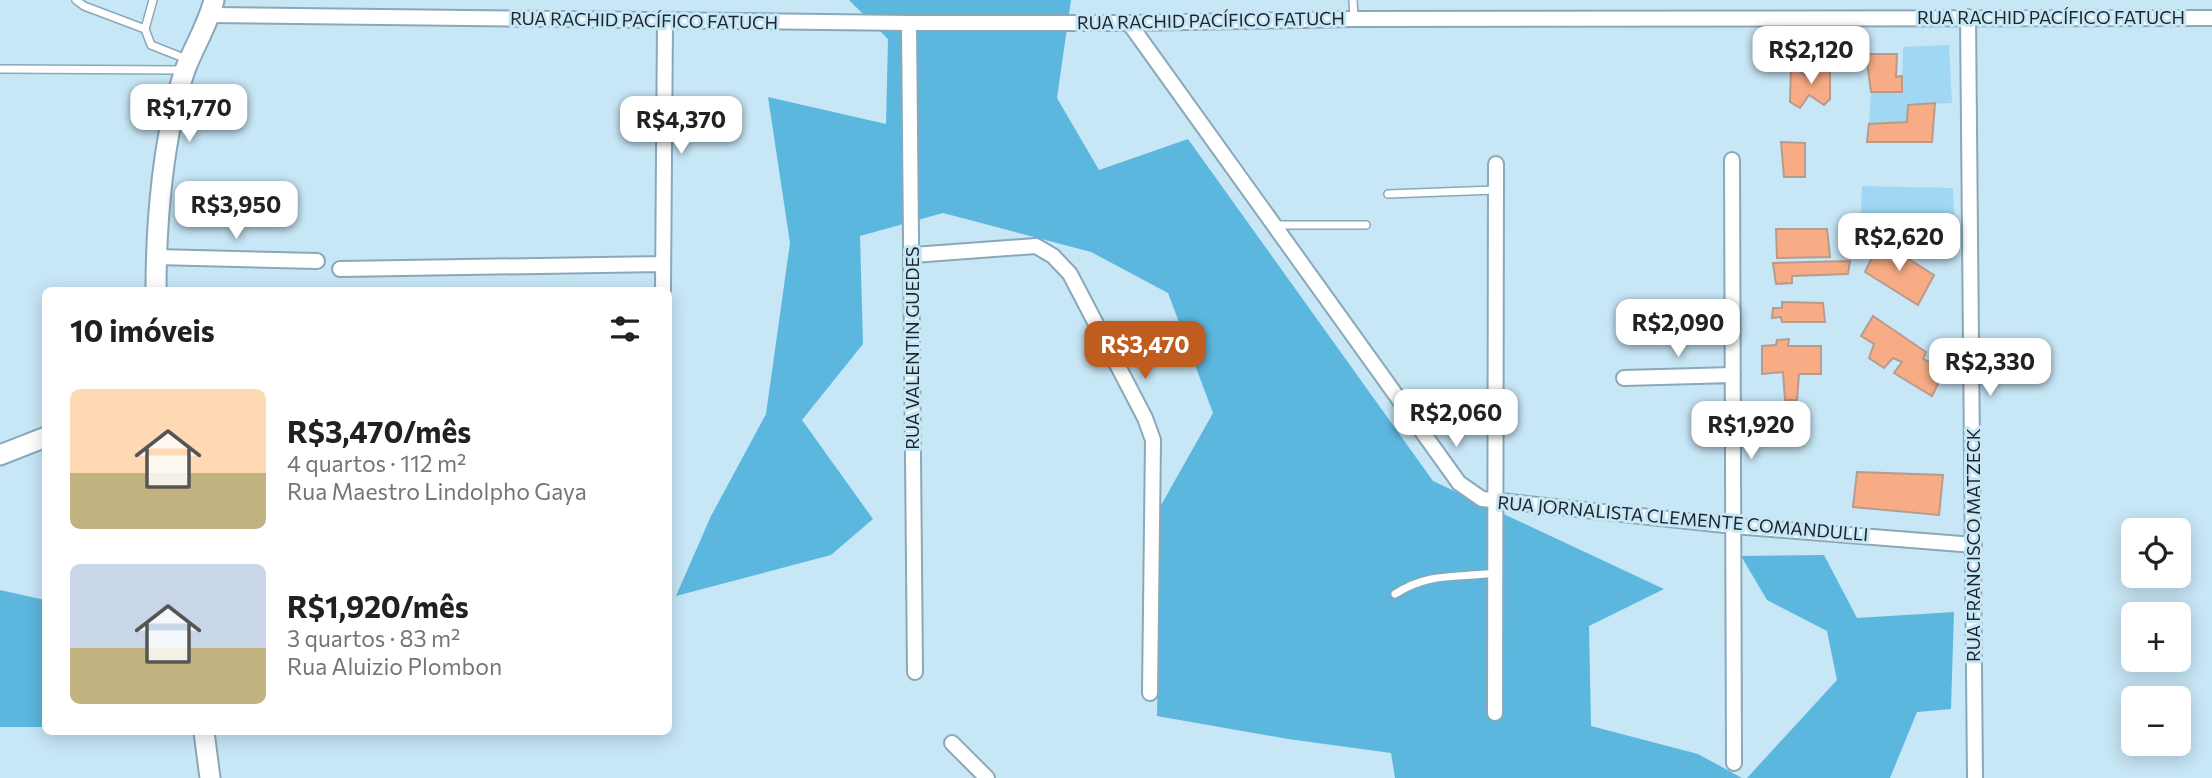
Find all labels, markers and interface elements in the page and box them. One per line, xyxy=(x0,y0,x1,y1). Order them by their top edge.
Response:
street label: RUA RACHID PACÍFICO FATUCH xyxy=(1917,6,2185,28)
street label: RUA RACHID PACÍFICO FATUCH xyxy=(510,7,778,33)
street label: RUA RACHID PACÍFICO FATUCH xyxy=(1077,7,1345,33)
pin: R$2,120 xyxy=(1746,27,1876,86)
text: R$2,120 xyxy=(1769,35,1853,63)
pin: R$1,770 xyxy=(124,85,254,144)
text: R$1,770 xyxy=(146,93,232,121)
pin: R$4,370 xyxy=(616,96,746,156)
text: R$4,370 xyxy=(636,105,726,133)
pin: R$3,950 xyxy=(171,182,301,241)
text: R$3,950 xyxy=(191,190,281,218)
pin: R$2,620 xyxy=(1834,214,1964,273)
text: R$2,620 xyxy=(1854,222,1944,250)
street label: RUA VALENTIN GUEDES xyxy=(901,246,923,450)
pin: R$2,090 xyxy=(1613,300,1743,359)
text: R$2,090 xyxy=(1632,308,1724,336)
icon: filters xyxy=(606,310,644,348)
text: 10 imóveis xyxy=(70,311,215,348)
pin: R$3,470 xyxy=(1080,322,1210,381)
text: R$3,470 xyxy=(1100,330,1190,358)
pin: R$2,330 xyxy=(1925,338,2055,398)
text: R$2,330 xyxy=(1945,347,2035,375)
pin: R$2,060 xyxy=(1391,390,1521,449)
text: R$2,060 xyxy=(1410,398,1502,426)
pin: R$1,920 xyxy=(1686,402,1816,461)
text: R$1,920 xyxy=(1707,410,1795,438)
text: R$3,470/mês xyxy=(287,412,471,449)
icon: home xyxy=(126,417,210,501)
street label: RUA FRANCISCO MATZECK xyxy=(1962,428,1984,662)
text: 4 quartos · 112 m² xyxy=(287,449,466,477)
text: Rua Maestro Lindolpho Gaya xyxy=(287,477,587,505)
street label: RUA JORNALISTA CLEMENTE COMANDULLI xyxy=(1497,491,1869,545)
map controls xyxy=(2121,518,2191,756)
button: locate xyxy=(2121,518,2191,588)
text: R$1,920/mês xyxy=(287,587,469,624)
icon: home xyxy=(126,592,210,676)
button: + xyxy=(2121,602,2191,672)
text: 3 quartos · 83 m² xyxy=(287,624,460,652)
text: Rua Aluizio Plombon xyxy=(287,652,502,680)
button: − xyxy=(2121,686,2191,756)

